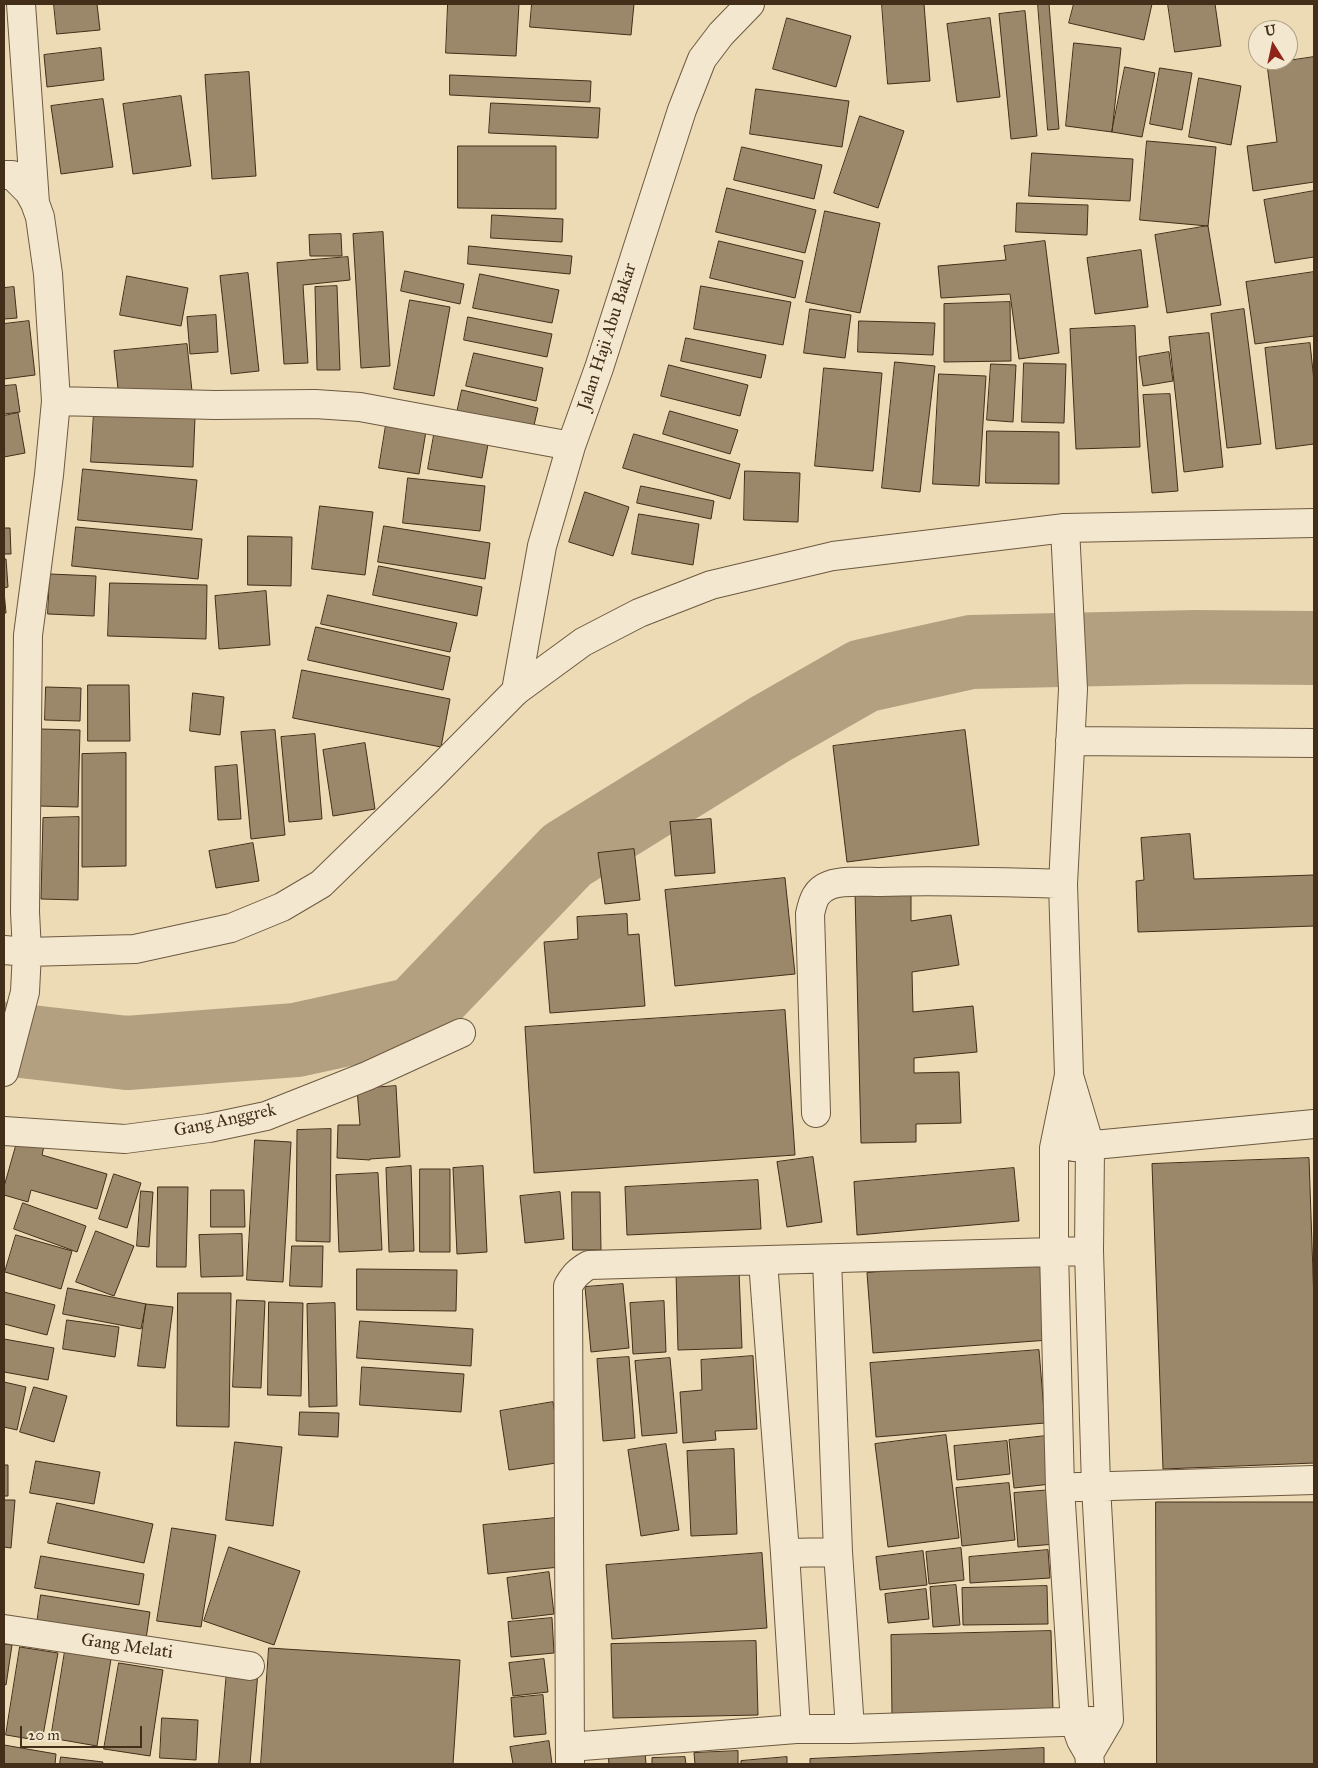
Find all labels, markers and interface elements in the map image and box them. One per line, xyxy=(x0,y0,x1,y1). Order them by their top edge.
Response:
north arrow xyxy=(1248,20,1298,70)
text: U xyxy=(1264,21,1277,40)
street label: Jalan Haji Abu Bakar xyxy=(574,261,642,413)
street label: Gang Anggrek xyxy=(172,1100,278,1142)
street label: Gang Melati xyxy=(80,1630,174,1664)
scale bar xyxy=(22,1716,145,1748)
text: 20 m xyxy=(28,1726,60,1744)

